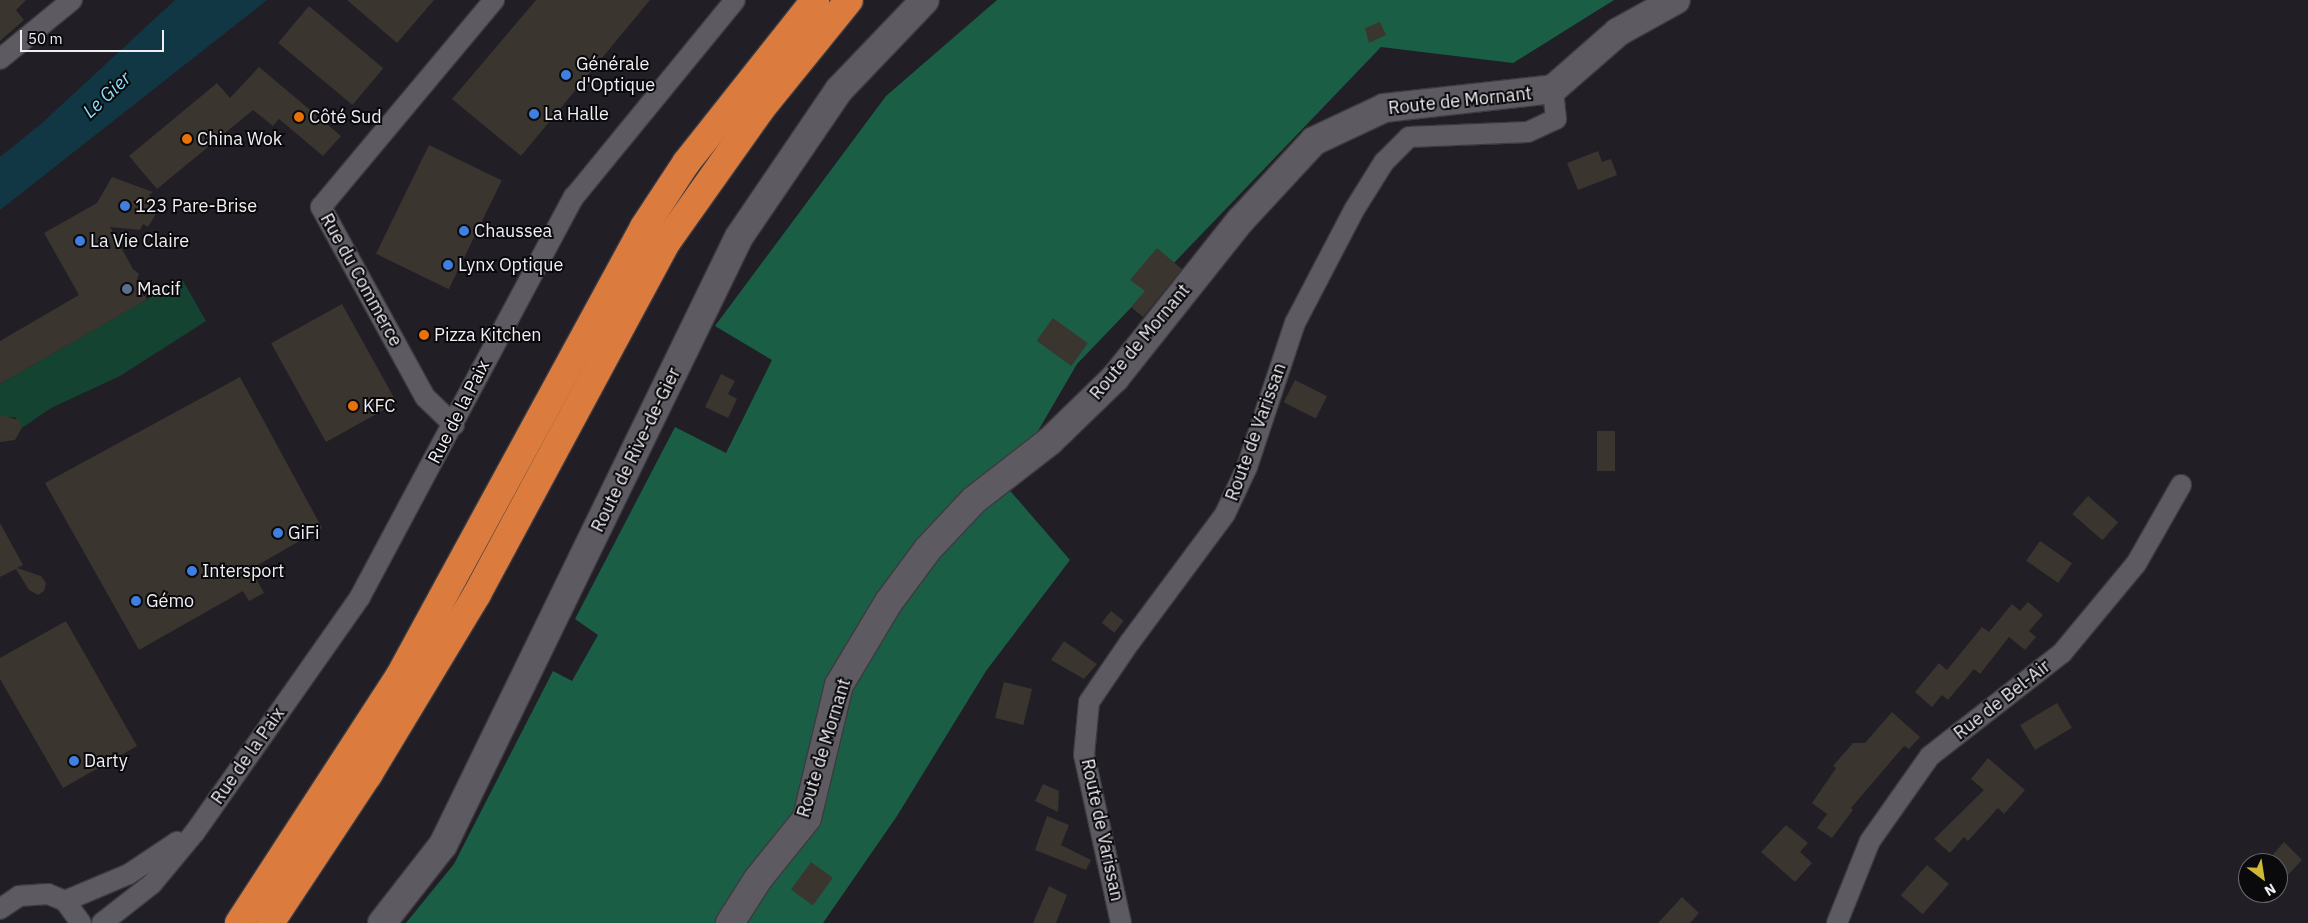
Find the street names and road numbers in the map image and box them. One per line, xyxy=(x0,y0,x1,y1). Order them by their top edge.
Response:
street label: Route de Mornant xyxy=(1387,83,1533,119)
street label: Rue du Commerce xyxy=(316,210,406,350)
street label: Route de Mornant xyxy=(1085,280,1195,404)
street label: Rue de la Paix xyxy=(424,357,494,467)
street label: Route de Varissan xyxy=(1221,360,1291,504)
street label: Route de Rive-de-Gier xyxy=(587,364,685,536)
street label: Rue de Bel-Air xyxy=(1950,656,2054,744)
street label: Route de Mornant xyxy=(793,676,855,820)
street label: Rue de la Paix xyxy=(207,703,289,809)
street label: Route de Varissan xyxy=(1076,757,1128,903)

